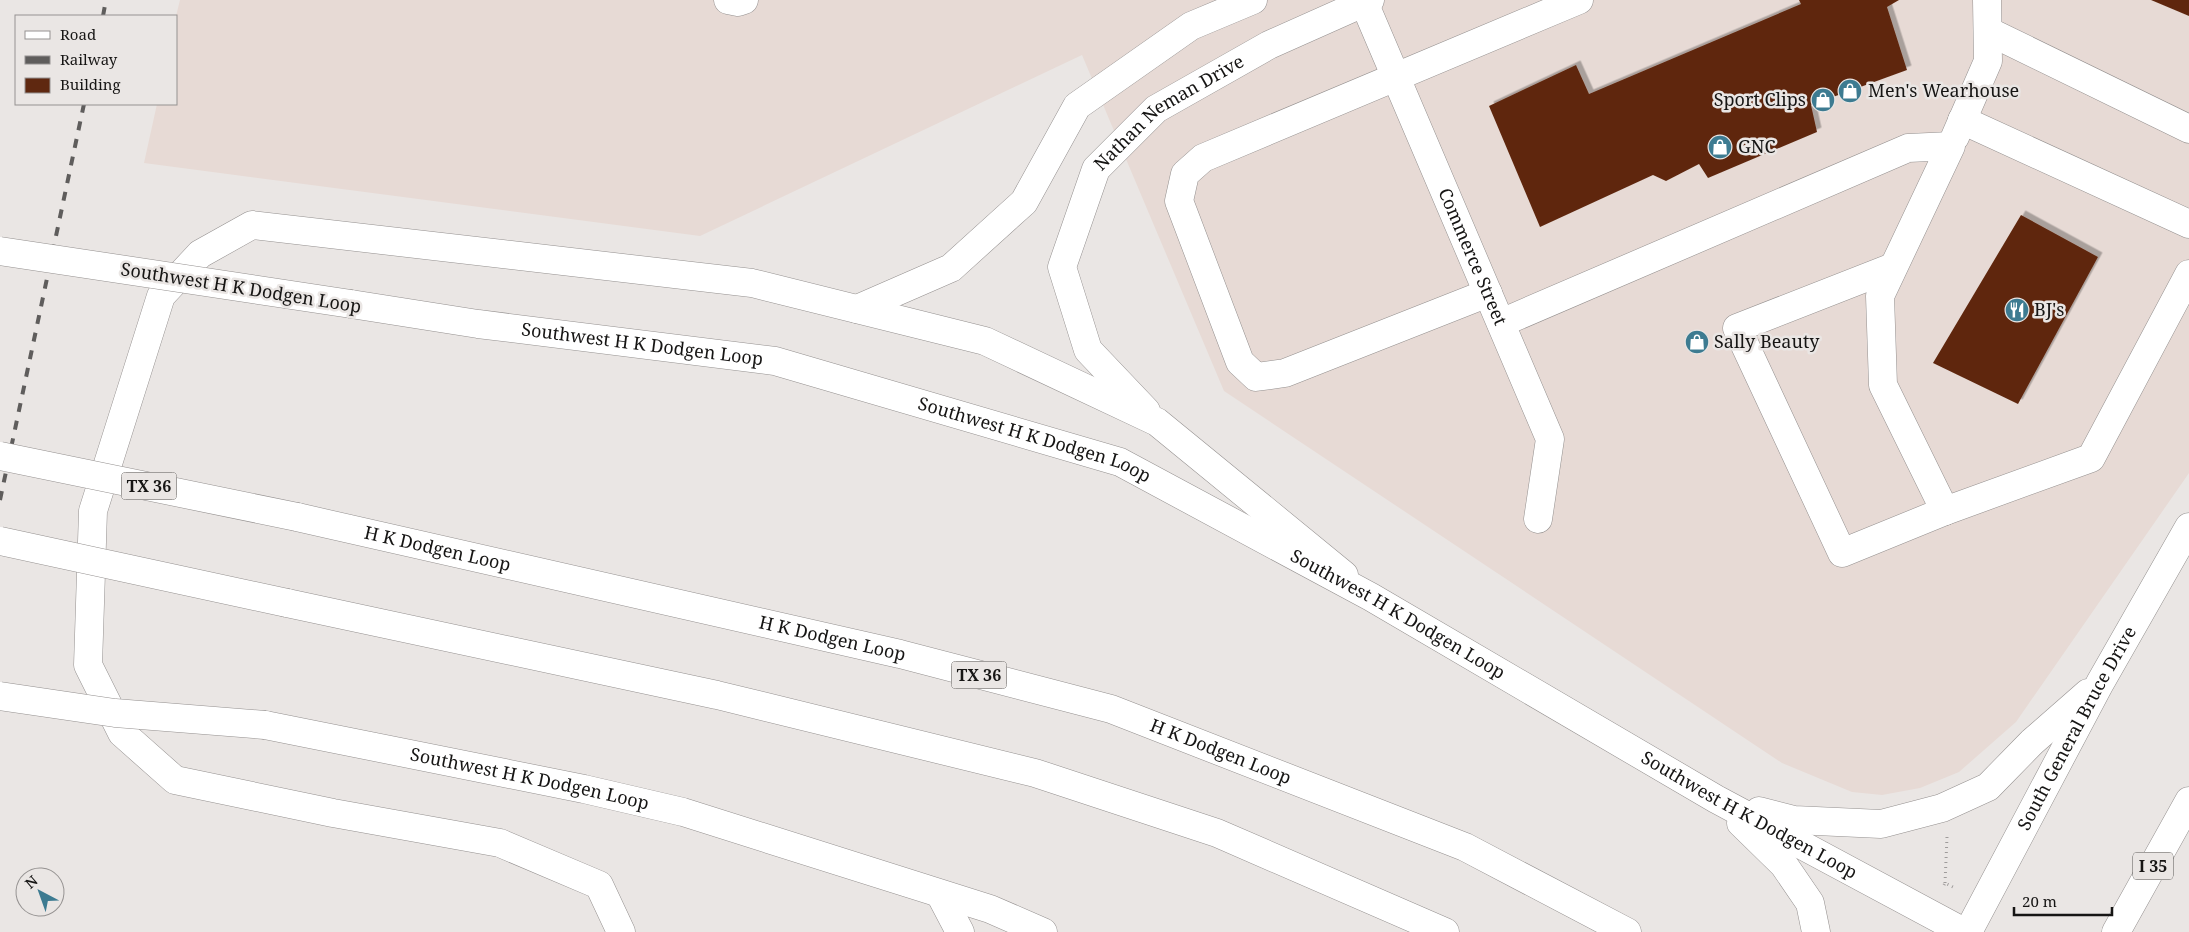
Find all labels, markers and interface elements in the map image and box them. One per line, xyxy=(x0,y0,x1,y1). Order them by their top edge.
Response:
legend xyxy=(15,15,178,105)
text: Road xyxy=(60,24,96,44)
text: Railway xyxy=(60,49,118,69)
street label: Nathan Neman Drive xyxy=(1088,49,1248,175)
text: Building xyxy=(60,74,121,94)
shop icon: Men's Wearhouse xyxy=(1837,78,1863,104)
place label: Men's Wearhouse xyxy=(1868,78,2019,102)
place label: Sport Clips xyxy=(1714,87,1806,111)
shop icon: Sport Clips xyxy=(1810,87,1836,113)
shop icon: GNC xyxy=(1707,134,1733,160)
place label: GNC xyxy=(1738,134,1776,158)
street label: Commerce Street xyxy=(1433,184,1513,329)
street label: Southwest H K Dodgen Loop xyxy=(119,256,363,318)
restaurant icon: BJ's xyxy=(2004,297,2030,323)
place label: BJ's xyxy=(2034,297,2064,321)
street label: Southwest H K Dodgen Loop xyxy=(520,317,764,370)
shop icon: Sally Beauty xyxy=(1684,329,1710,355)
place label: Sally Beauty xyxy=(1714,329,1820,353)
street label: Southwest H K Dodgen Loop xyxy=(915,391,1155,487)
road number: TX 36 xyxy=(122,472,176,500)
street label: H K Dodgen Loop xyxy=(362,520,513,576)
street label: Southwest H K Dodgen Loop xyxy=(1287,543,1510,684)
street label: H K Dodgen Loop xyxy=(757,609,908,666)
street label: South General Bruce Drive xyxy=(2011,621,2141,834)
road number: TX 36 xyxy=(952,662,1006,688)
street label: H K Dodgen Loop xyxy=(1147,712,1295,789)
street label: Southwest H K Dodgen Loop xyxy=(408,741,651,815)
street label: Southwest H K Dodgen Loop xyxy=(1637,745,1862,884)
road number: I 35 xyxy=(2133,852,2173,879)
north arrow xyxy=(15,867,65,917)
text: N xyxy=(21,871,42,893)
scale bar xyxy=(2014,884,2112,916)
text: 20 m xyxy=(2022,891,2057,911)

